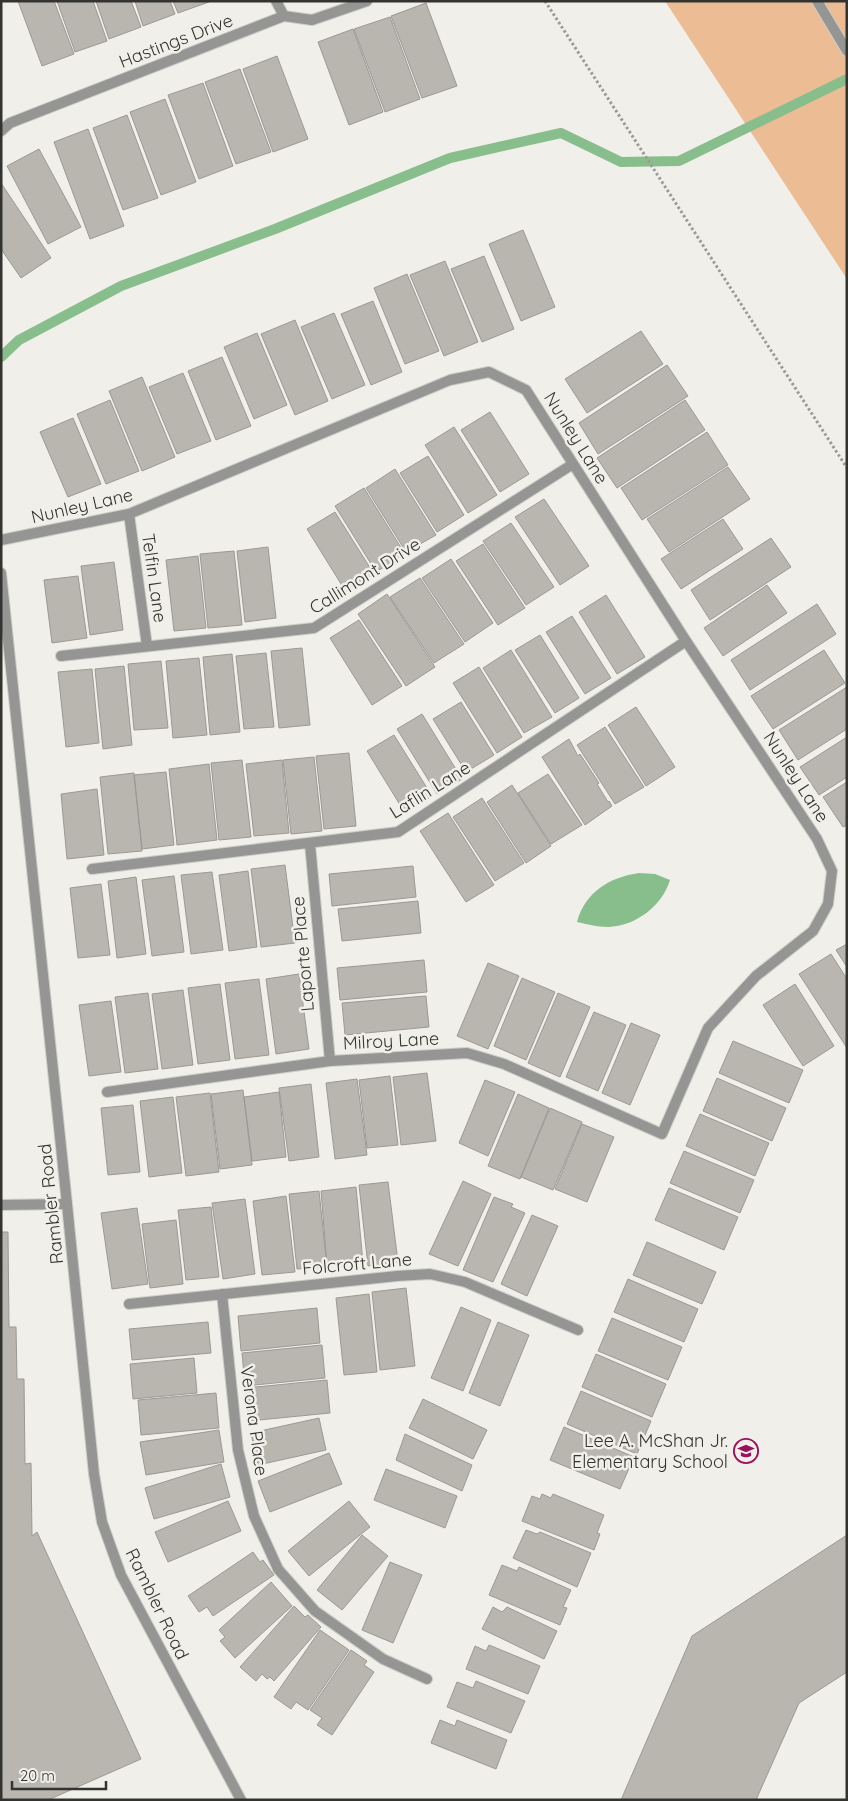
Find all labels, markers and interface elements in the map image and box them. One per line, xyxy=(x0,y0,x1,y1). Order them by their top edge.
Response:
street label: Hastings Drive xyxy=(115,8,236,73)
street label: Nunley Lane xyxy=(539,388,614,488)
street label: Nunley Lane xyxy=(29,483,135,528)
street label: Telfin Lane xyxy=(137,532,172,624)
street label: Callimont Drive xyxy=(305,532,425,619)
street label: Nunley Lane xyxy=(758,727,834,827)
street label: Laflin Lane xyxy=(385,756,475,824)
street label: Laporte Place xyxy=(286,895,319,1013)
street label: Milroy Lane xyxy=(342,1026,440,1055)
street label: Rambler Road xyxy=(33,1143,68,1265)
street label: Folcroft Lane xyxy=(301,1247,413,1280)
street label: Verona Place xyxy=(235,1365,274,1477)
place label: Lee A. McShan Jr. Elementary School xyxy=(572,1429,728,1473)
school or university icon: Lee A. McShan Jr. Elementary School xyxy=(733,1438,759,1464)
street label: Rambler Road xyxy=(121,1544,194,1663)
scale bar xyxy=(12,1758,106,1790)
text: 20 m xyxy=(20,1766,55,1785)

